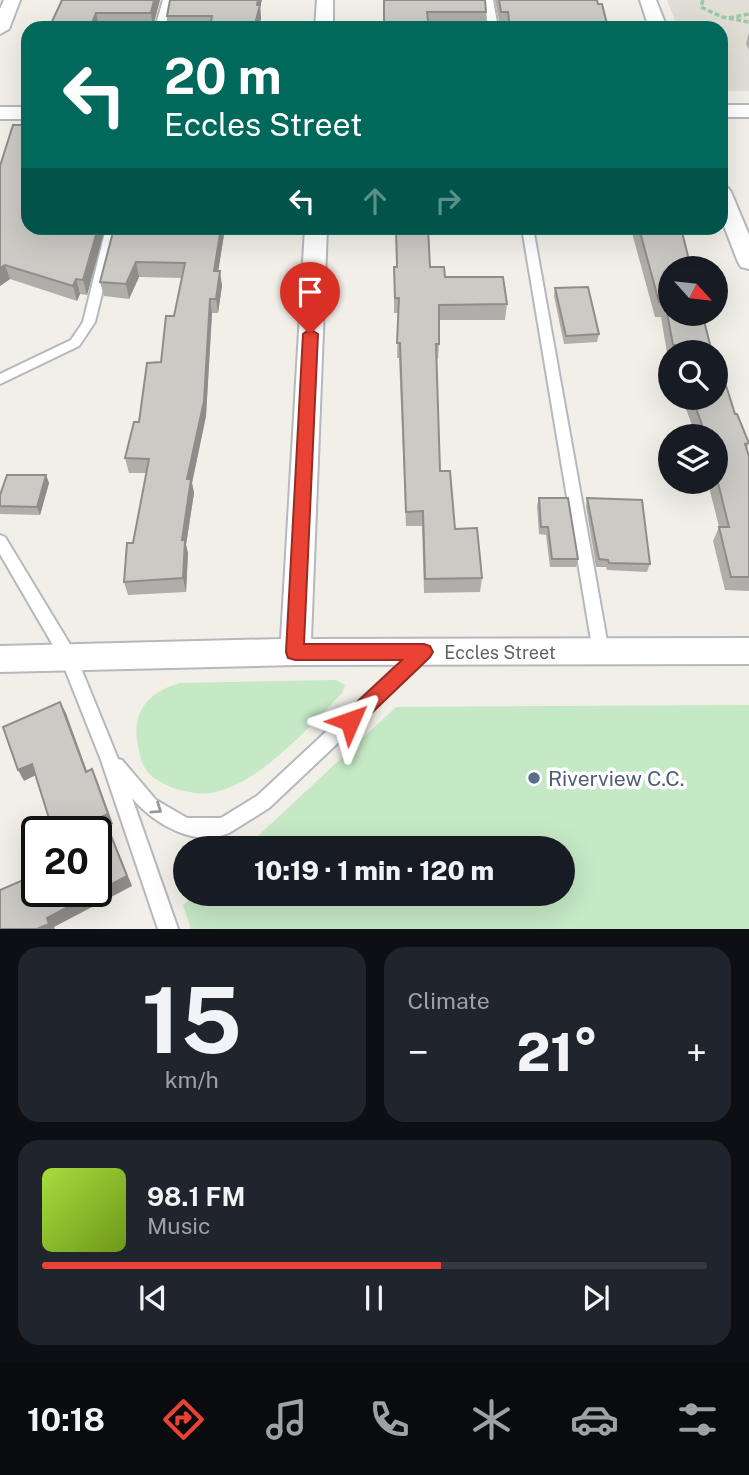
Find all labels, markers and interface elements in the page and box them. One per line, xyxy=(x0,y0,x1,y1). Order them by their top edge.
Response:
text: 20 m xyxy=(164,47,282,105)
icon: left xyxy=(49,49,140,140)
text: Eccles Street xyxy=(164,106,362,143)
icon: left xyxy=(283,182,321,220)
icon: ahead xyxy=(356,182,394,220)
icon: right xyxy=(429,182,467,220)
north arrow xyxy=(658,256,728,326)
map controls xyxy=(658,256,728,494)
pin xyxy=(280,262,340,334)
icon: arrive xyxy=(291,273,329,311)
button: search xyxy=(658,340,728,410)
button: layers xyxy=(658,424,728,494)
street label: Eccles Street xyxy=(444,642,556,663)
position arrow xyxy=(313,684,387,758)
place label: Riverview C.C. xyxy=(548,766,684,791)
marker: Riverview C.C. xyxy=(526,770,542,786)
one-way arrow xyxy=(149,801,162,813)
speed limit sign: 20 xyxy=(21,816,112,907)
text: 10:19 · 1 min · 120 m xyxy=(254,855,494,886)
text: 15 xyxy=(142,967,242,1073)
text: Climate xyxy=(408,987,490,1014)
text: 21° xyxy=(516,1022,598,1083)
text: − xyxy=(408,1030,429,1075)
text: + xyxy=(686,1030,707,1075)
text: km/h xyxy=(165,1066,219,1093)
text: 98.1 FM xyxy=(147,1181,245,1212)
text: Music xyxy=(147,1212,211,1239)
icon: previous xyxy=(134,1279,172,1317)
icon: pause xyxy=(355,1279,393,1317)
icon: next xyxy=(577,1279,615,1317)
icon: directions xyxy=(159,1395,208,1444)
icon: music xyxy=(262,1395,311,1444)
icon: phone xyxy=(365,1395,414,1444)
icon: climate xyxy=(467,1395,516,1444)
icon: car xyxy=(570,1395,619,1444)
icon: filters xyxy=(673,1395,722,1444)
text: 10:18 xyxy=(27,1401,105,1438)

